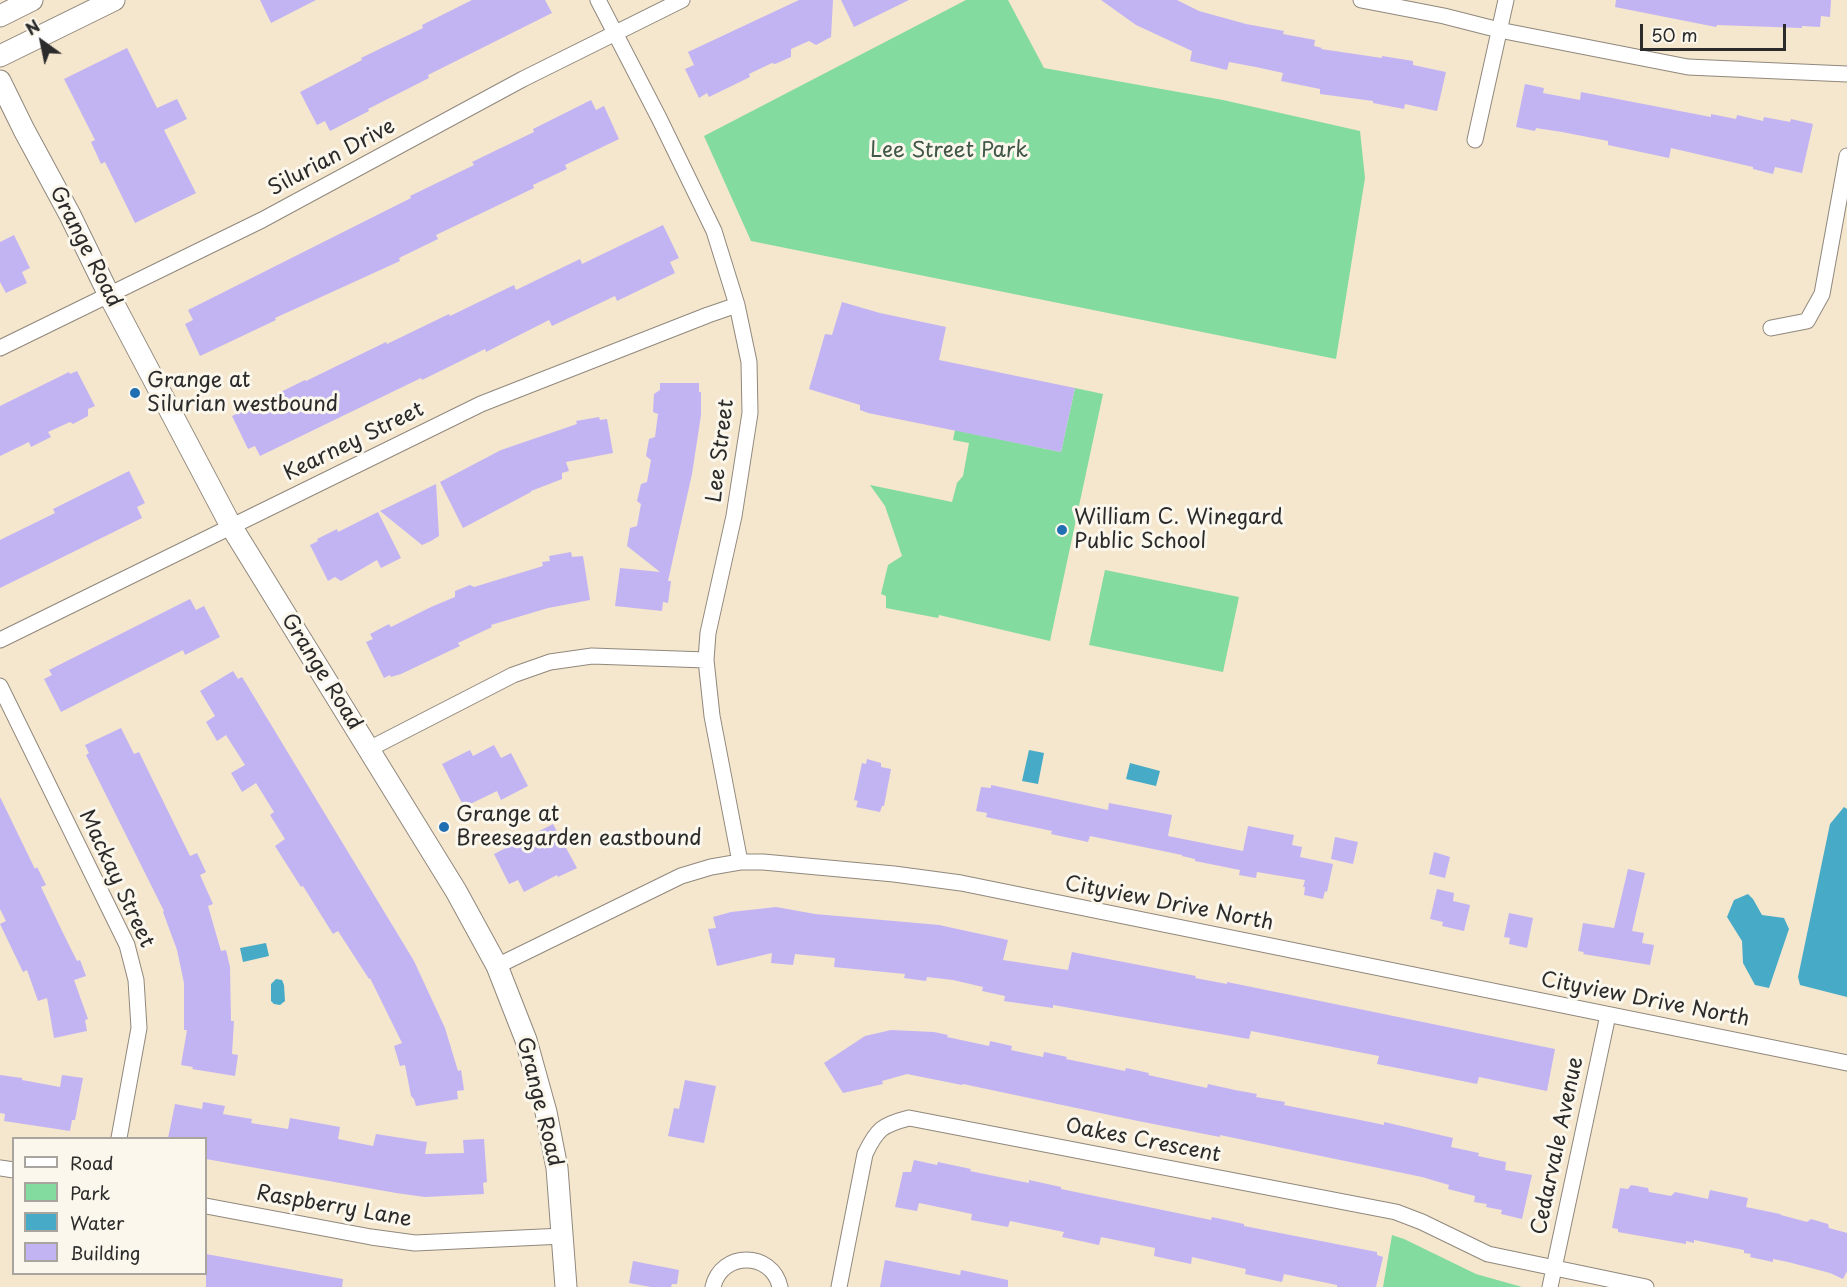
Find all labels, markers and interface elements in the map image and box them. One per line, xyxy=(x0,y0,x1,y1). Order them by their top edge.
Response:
north arrow xyxy=(12,12,72,72)
scale bar xyxy=(1643,12,1788,50)
text: N xyxy=(20,13,44,40)
text: 50 m xyxy=(1651,21,1698,48)
street label: Silurian Drive xyxy=(264,114,400,202)
park label: Lee Street Park xyxy=(870,138,1028,164)
street label: Grange Road xyxy=(44,182,126,312)
place label: Grange at Silurian westbound xyxy=(147,368,338,418)
marker: Grange at Silurian westbound xyxy=(128,386,142,400)
street label: Kearney Street xyxy=(280,397,428,487)
street label: Lee Street xyxy=(702,398,740,504)
place label: William C. Winegard Public School xyxy=(1074,505,1283,555)
marker: William C. Winegard Public School xyxy=(1055,523,1069,537)
street label: Grange Road xyxy=(275,609,367,735)
place label: Grange at Breesegarden eastbound xyxy=(456,802,702,852)
street label: Mackay Street xyxy=(73,806,159,952)
marker: Grange at Breesegarden eastbound xyxy=(437,820,451,834)
street label: Cityview Drive North xyxy=(1063,871,1275,937)
street label: Cityview Drive North xyxy=(1539,967,1751,1033)
street label: Grange Road xyxy=(511,1035,567,1169)
street label: Cedarvale Avenue xyxy=(1527,1055,1589,1237)
street label: Oakes Crescent xyxy=(1063,1114,1223,1168)
legend xyxy=(12,1137,207,1275)
text: Road xyxy=(70,1149,114,1176)
text: Park xyxy=(70,1179,110,1206)
street label: Raspberry Lane xyxy=(254,1181,414,1233)
text: Water xyxy=(70,1209,124,1236)
text: Building xyxy=(70,1239,140,1266)

